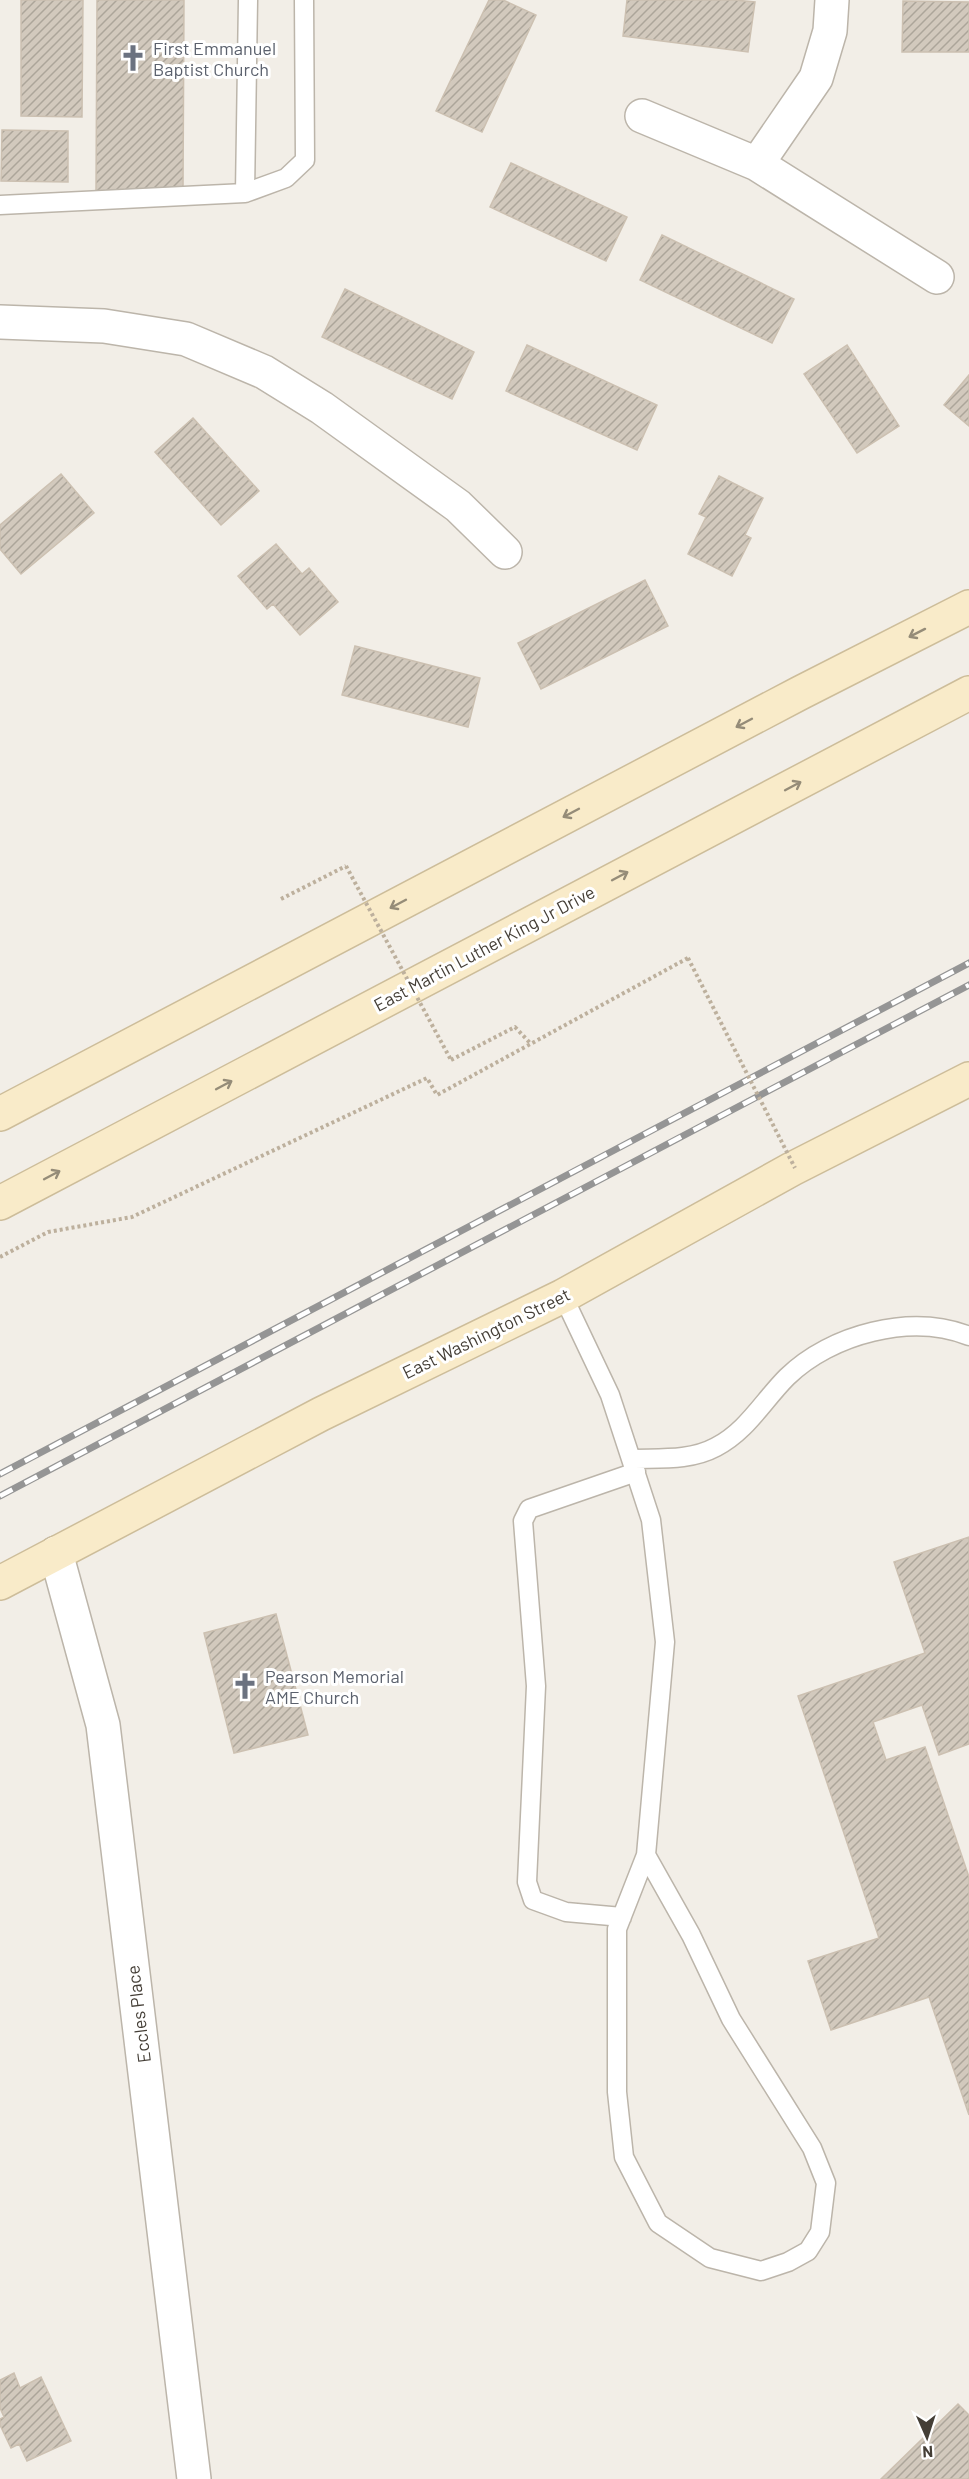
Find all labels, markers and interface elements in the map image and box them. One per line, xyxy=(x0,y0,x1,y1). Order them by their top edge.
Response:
place label: First Emmanuel Baptist Church xyxy=(153,37,276,80)
church icon: First Emmanuel Baptist Church xyxy=(118,43,148,73)
one-way arrow xyxy=(909,627,926,639)
one-way arrow xyxy=(735,717,753,729)
one-way arrow xyxy=(783,780,801,791)
one-way arrow xyxy=(562,808,580,820)
one-way arrow xyxy=(611,870,629,882)
street label: East Martin Luther King Jr Drive xyxy=(370,880,598,1016)
one-way arrow xyxy=(390,899,408,910)
one-way arrow xyxy=(215,1078,233,1090)
one-way arrow xyxy=(42,1169,60,1180)
street label: East Washington Street xyxy=(399,1283,573,1383)
place label: Pearson Memorial AME Church xyxy=(265,1665,404,1708)
church icon: Pearson Memorial AME Church xyxy=(230,1671,260,1701)
street label: Eccles Place xyxy=(121,1964,155,2064)
north arrow xyxy=(897,2407,957,2467)
text: N xyxy=(922,2443,934,2462)

